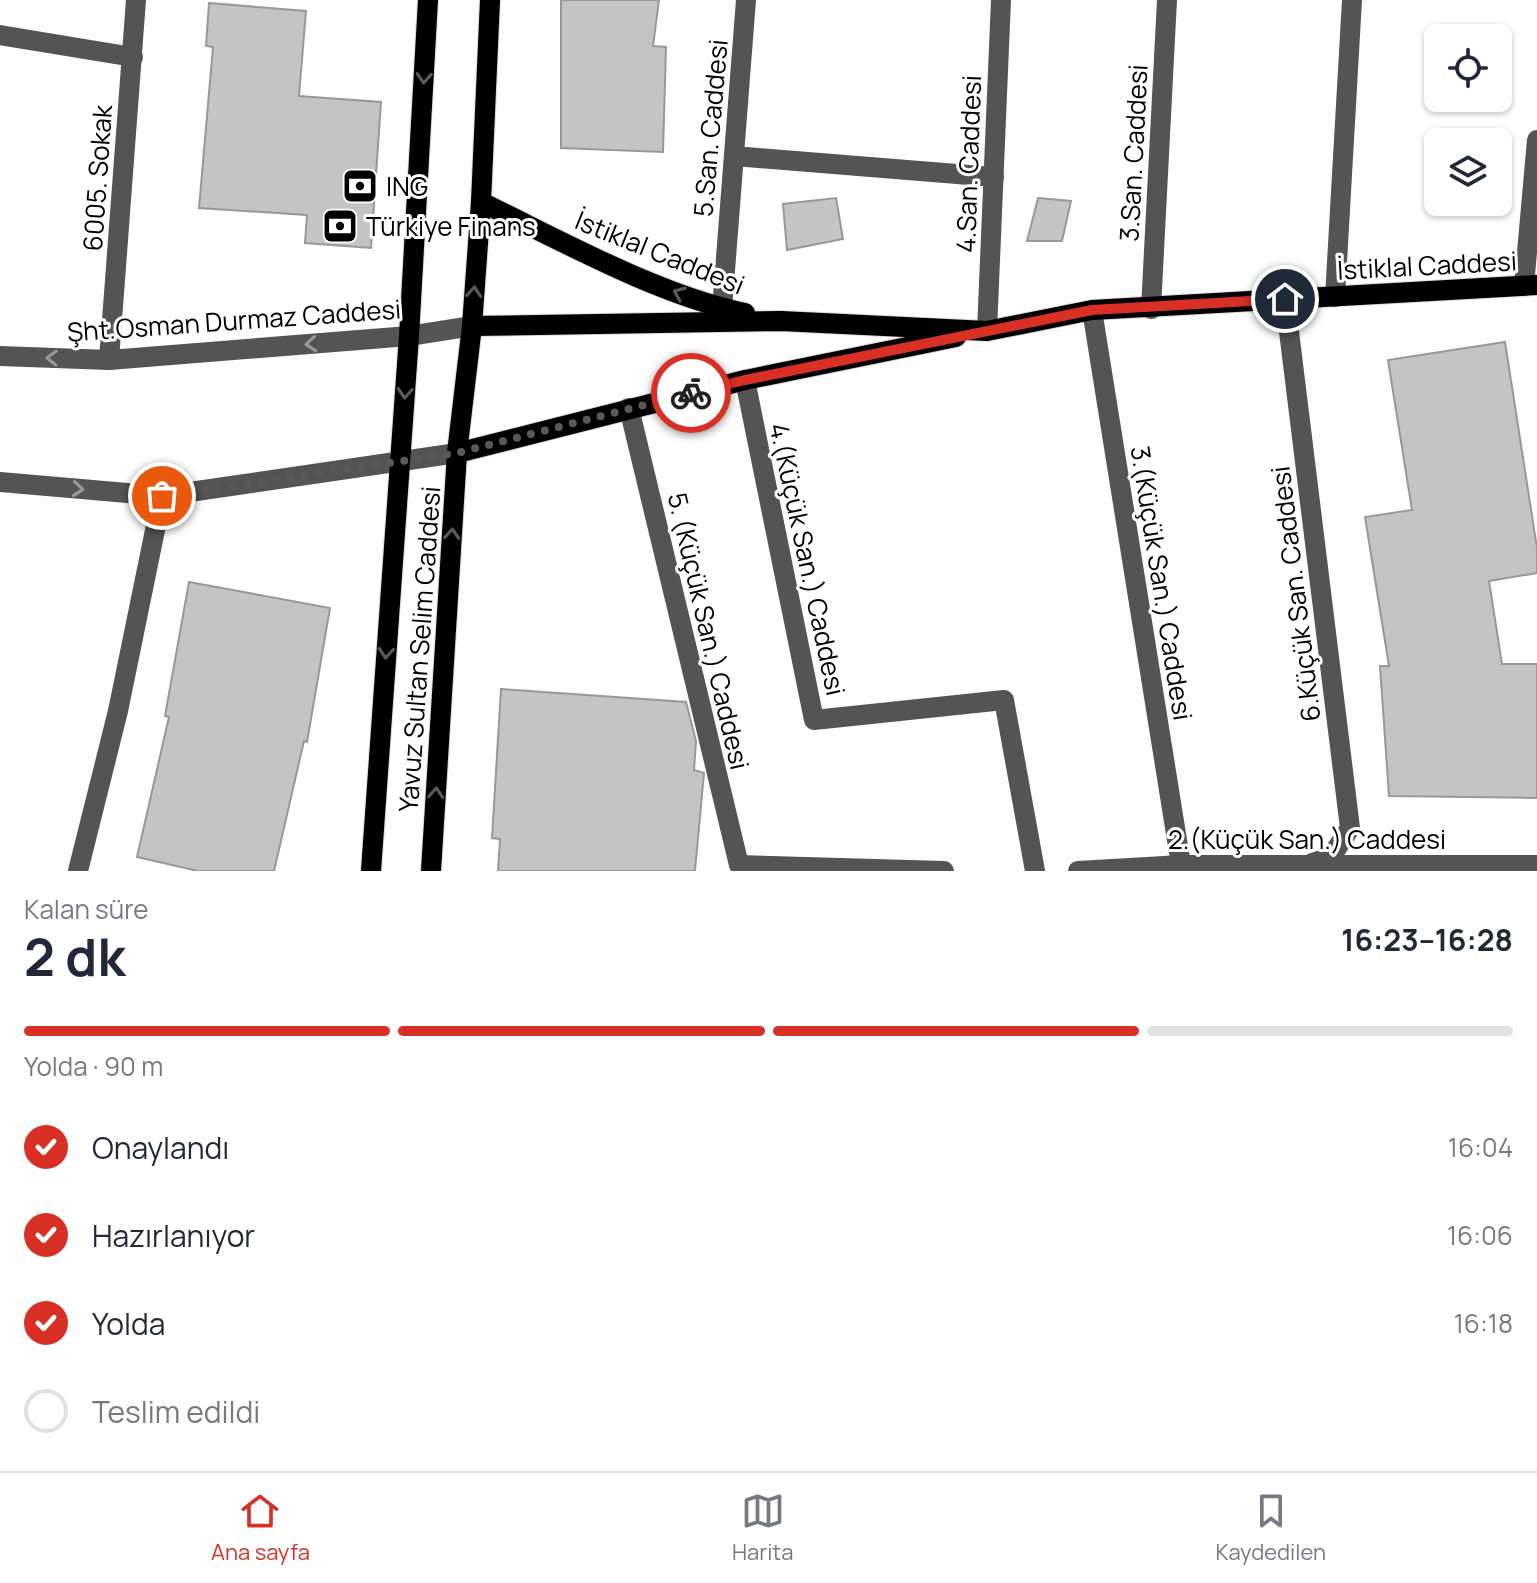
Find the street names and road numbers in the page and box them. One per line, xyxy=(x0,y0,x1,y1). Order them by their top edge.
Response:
street label: 5.San. Caddesi xyxy=(684,38,736,218)
street label: 3.San. Caddesi xyxy=(1110,63,1156,243)
street label: 4.San. Caddesi xyxy=(947,74,989,254)
street label: 6005. Sokak xyxy=(74,103,120,252)
street label: İstiklal Caddesi xyxy=(570,202,750,302)
street label: İstiklal Caddesi xyxy=(1336,242,1518,288)
street label: Şht.Osman Durmaz Caddesi xyxy=(66,290,402,350)
street label: 4.(Küçük San.) Caddesi xyxy=(762,419,854,699)
street label: 3.(Küçük San.) Caddesi xyxy=(1123,443,1201,723)
street label: 6.Küçük San. Caddesi xyxy=(1261,464,1329,724)
street label: Yavuz Sultan Selim Caddesi xyxy=(390,485,448,813)
street label: 5. (Küçük San.) Caddesi xyxy=(660,489,758,773)
street label: 2.(Küçük San.) Caddesi xyxy=(1168,821,1446,857)

